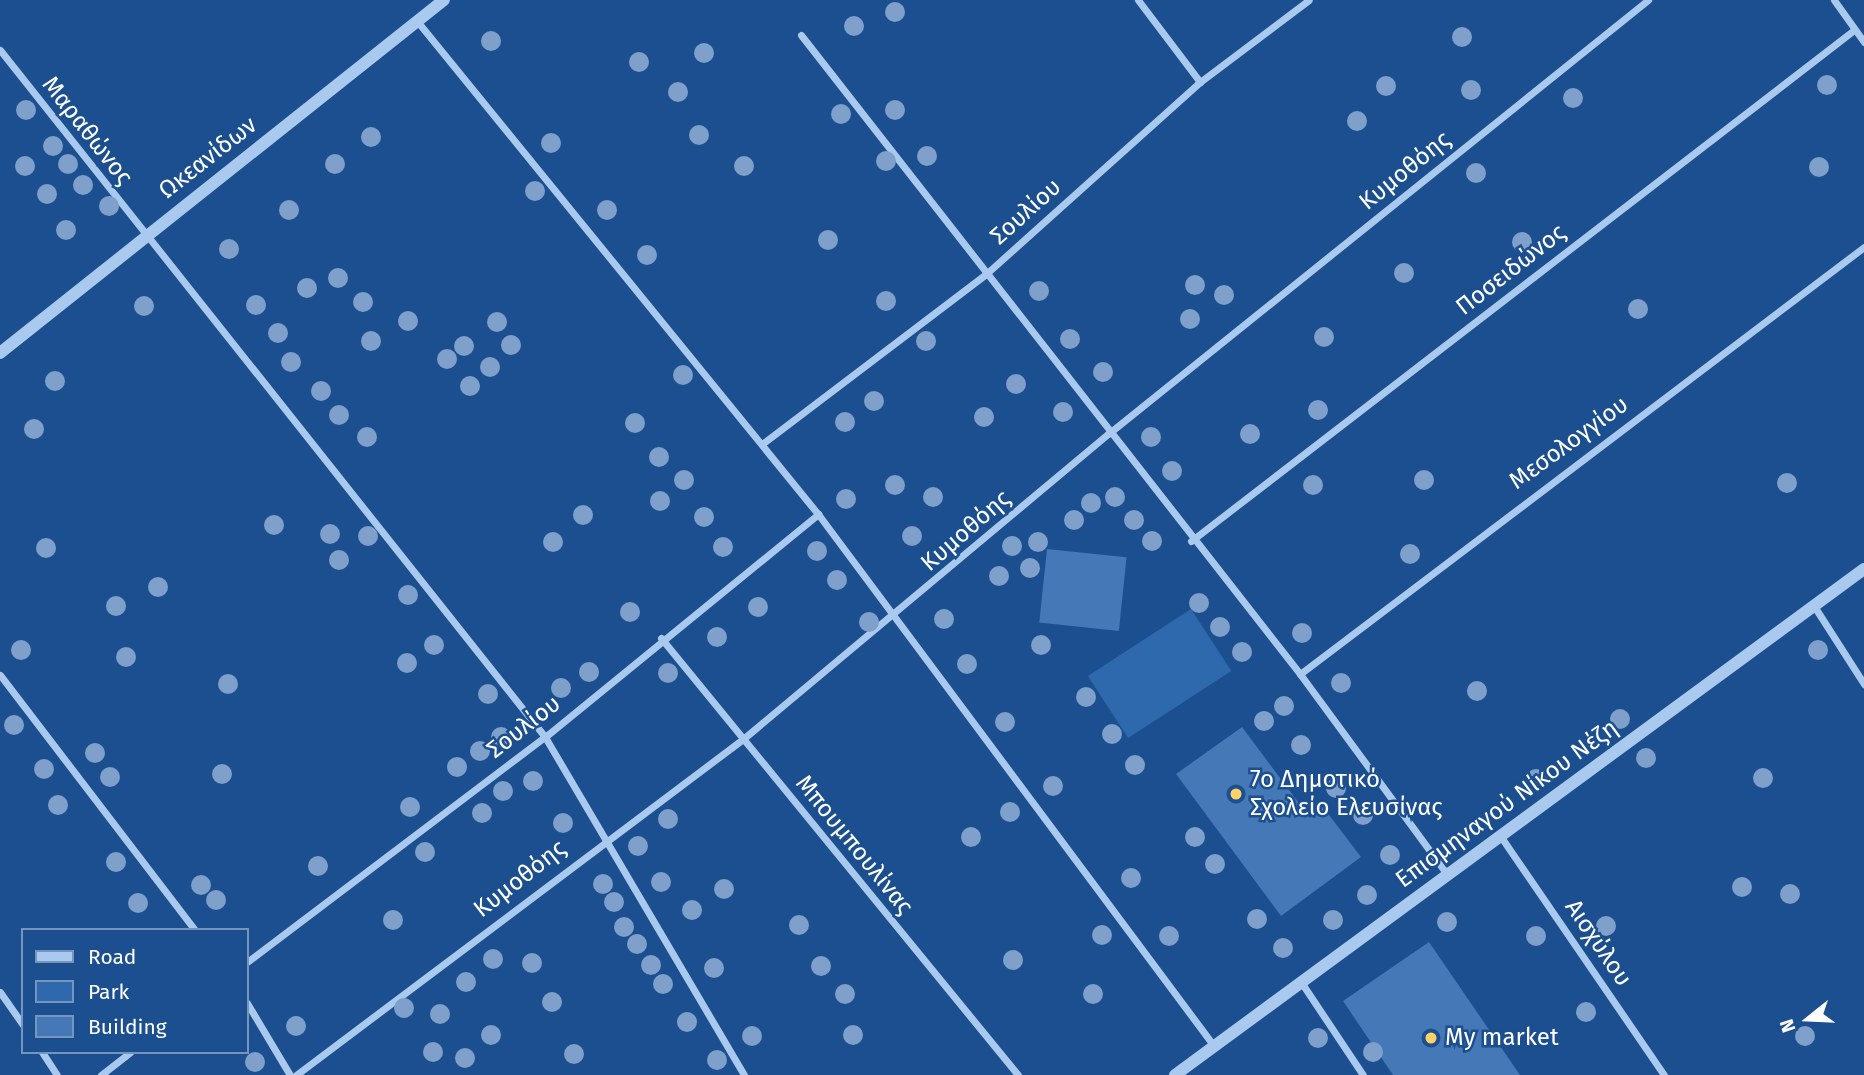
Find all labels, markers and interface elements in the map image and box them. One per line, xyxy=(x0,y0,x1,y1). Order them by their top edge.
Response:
street label: Μαραθώνος xyxy=(36,71,138,191)
street label: Ωκεανίδων xyxy=(153,111,263,205)
street label: Κυμοθόης xyxy=(1354,126,1456,216)
street label: Σουλίου xyxy=(985,173,1067,251)
street label: Ποσειδώνος xyxy=(1450,218,1572,322)
street label: Μεσολογγίου xyxy=(1504,390,1634,496)
street label: Κυμοθόης xyxy=(915,484,1017,578)
street label: Σουλίου xyxy=(482,689,566,765)
street label: Επισμηναγού Νίκου Νέζη xyxy=(1390,714,1624,894)
place label: 7ο Δημοτικό Σχολείο Ελευσίνας xyxy=(1250,766,1442,822)
street label: Μπουμπουλίνας xyxy=(789,770,919,920)
marker: 7ο Δημοτικό Σχολείο Ελευσίνας xyxy=(1228,786,1244,802)
street label: Κυμοθόης xyxy=(468,834,572,924)
street label: Αισχύλου xyxy=(1559,894,1637,992)
legend xyxy=(21,928,248,1054)
text: Road xyxy=(88,944,136,970)
text: Park xyxy=(88,979,129,1005)
north arrow xyxy=(1773,984,1843,1054)
text: Building xyxy=(88,1014,167,1040)
text: N xyxy=(1775,1016,1800,1035)
place label: My market xyxy=(1445,1024,1559,1052)
marker: My market xyxy=(1423,1030,1439,1046)

